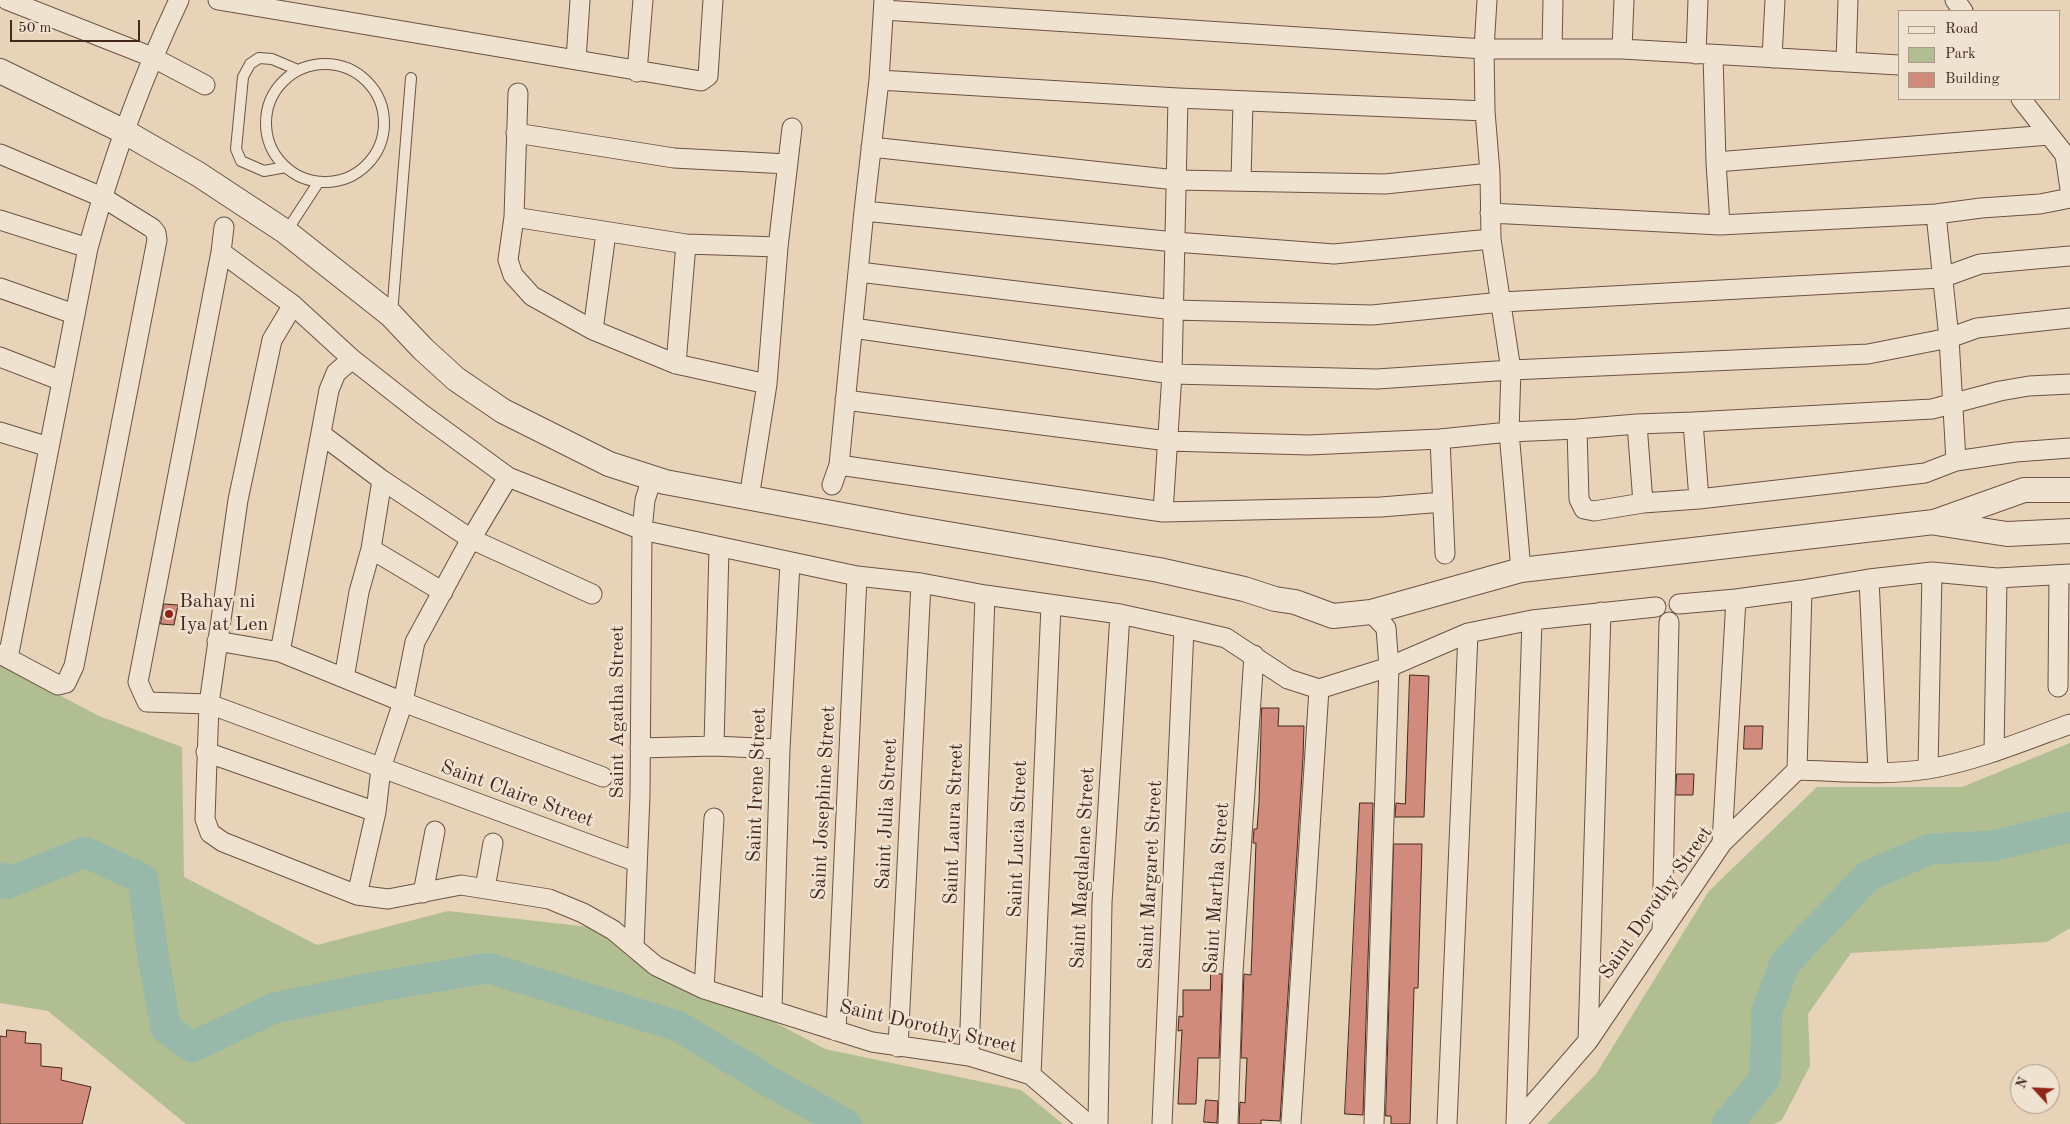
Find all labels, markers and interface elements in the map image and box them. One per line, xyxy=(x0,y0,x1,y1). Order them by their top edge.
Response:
scale bar xyxy=(12,10,142,42)
legend xyxy=(1898,10,2060,100)
text: 50 m xyxy=(18,21,52,36)
text: Road xyxy=(1945,22,1978,37)
text: Park xyxy=(1945,47,1976,62)
text: Building xyxy=(1945,72,2000,87)
place label: Bahay ni Iya at Len xyxy=(179,590,268,637)
marker: Bahay ni Iya at Len xyxy=(163,608,175,620)
street label: Saint Agatha Street xyxy=(606,625,630,799)
street label: Saint Josephine Street xyxy=(807,705,841,901)
street label: Saint Irene Street xyxy=(742,707,772,863)
street label: Saint Julia Street xyxy=(871,738,903,890)
street label: Saint Laura Street xyxy=(939,743,969,905)
street label: Saint Claire Street xyxy=(437,755,597,833)
street label: Saint Lucia Street xyxy=(1003,760,1033,918)
street label: Saint Magdalene Street xyxy=(1066,766,1100,970)
street label: Saint Margaret Street xyxy=(1134,780,1168,970)
street label: Saint Martha Street xyxy=(1199,801,1235,975)
street label: Saint Dorothy Street xyxy=(1594,822,1718,984)
street label: Saint Dorothy Street xyxy=(837,995,1019,1059)
north arrow xyxy=(2010,1064,2060,1114)
text: N xyxy=(2014,1075,2031,1091)

